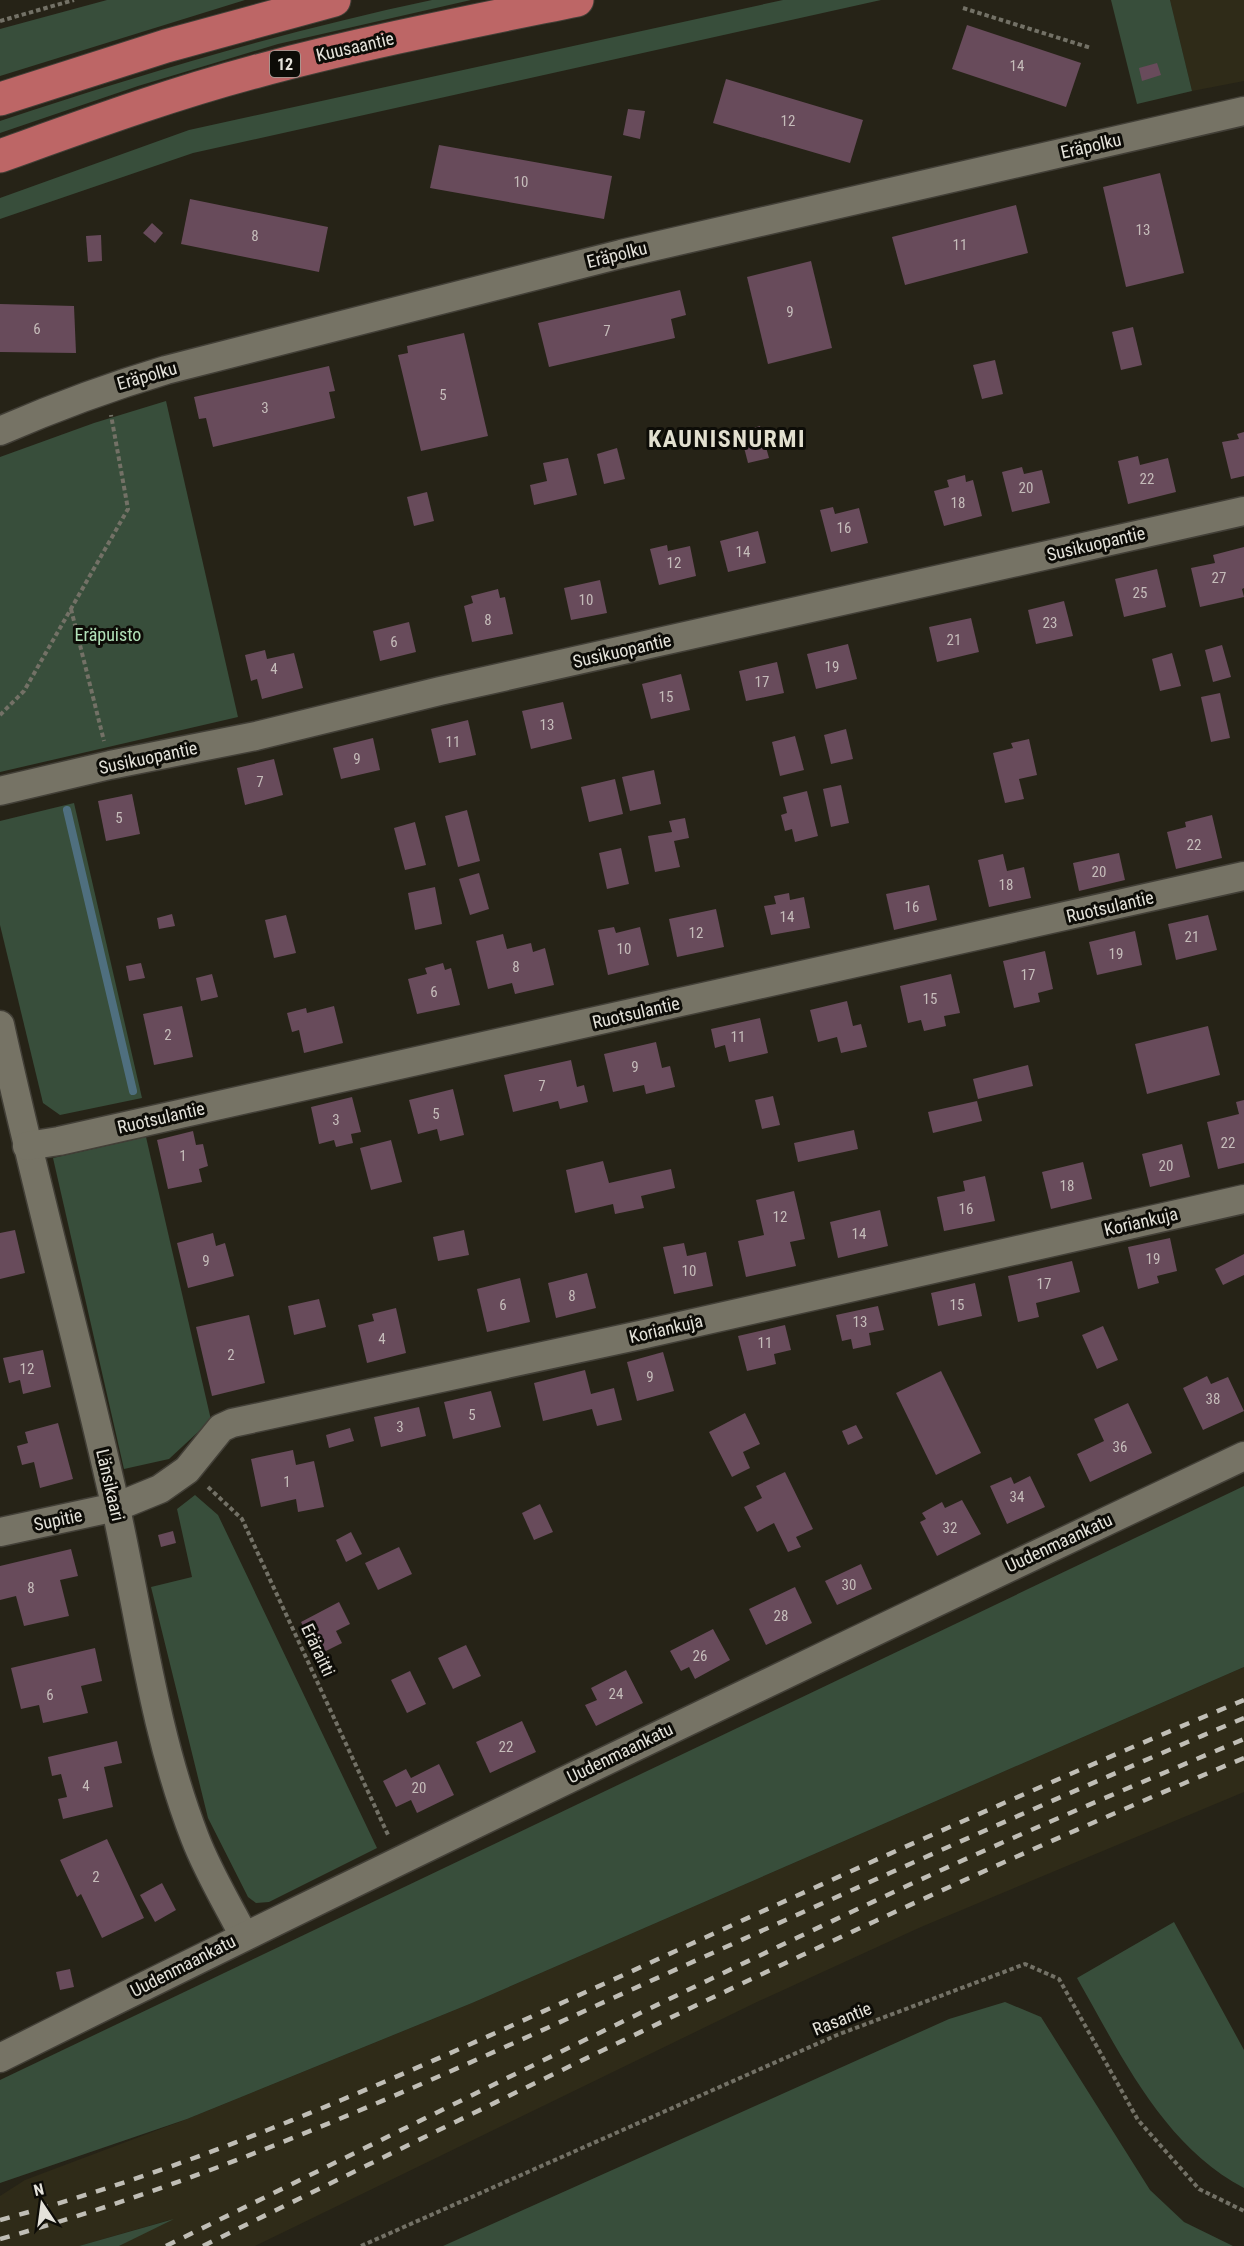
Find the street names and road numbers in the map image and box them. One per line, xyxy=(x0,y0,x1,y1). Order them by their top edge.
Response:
street label: Kuusaantie xyxy=(314,27,396,66)
road number: 12 xyxy=(270,51,300,77)
street label: Eräpolku xyxy=(1059,128,1123,163)
street label: Eräpolku xyxy=(584,237,649,272)
street label: Eräpolku xyxy=(114,357,179,394)
street label: Susikuopantie xyxy=(1045,522,1147,565)
street label: Susikuopantie xyxy=(571,629,673,672)
street label: Susikuopantie xyxy=(97,737,199,778)
street label: Ruotsulantie xyxy=(1064,886,1156,927)
street label: Ruotsulantie xyxy=(590,992,682,1033)
street label: Ruotsulantie xyxy=(115,1097,207,1138)
street label: Koriankuja xyxy=(1102,1203,1180,1240)
street label: Koriankuja xyxy=(627,1310,705,1347)
street label: Länsikaari xyxy=(92,1447,129,1523)
street label: Supitie xyxy=(32,1504,84,1535)
street label: Uudenmaankatu xyxy=(1002,1509,1115,1576)
street label: Eräraitti xyxy=(297,1620,340,1679)
street label: Uudenmaankatu xyxy=(563,1718,676,1787)
street label: Uudenmaankatu xyxy=(127,1930,239,2001)
street label: Rasantie xyxy=(809,1997,874,2040)

